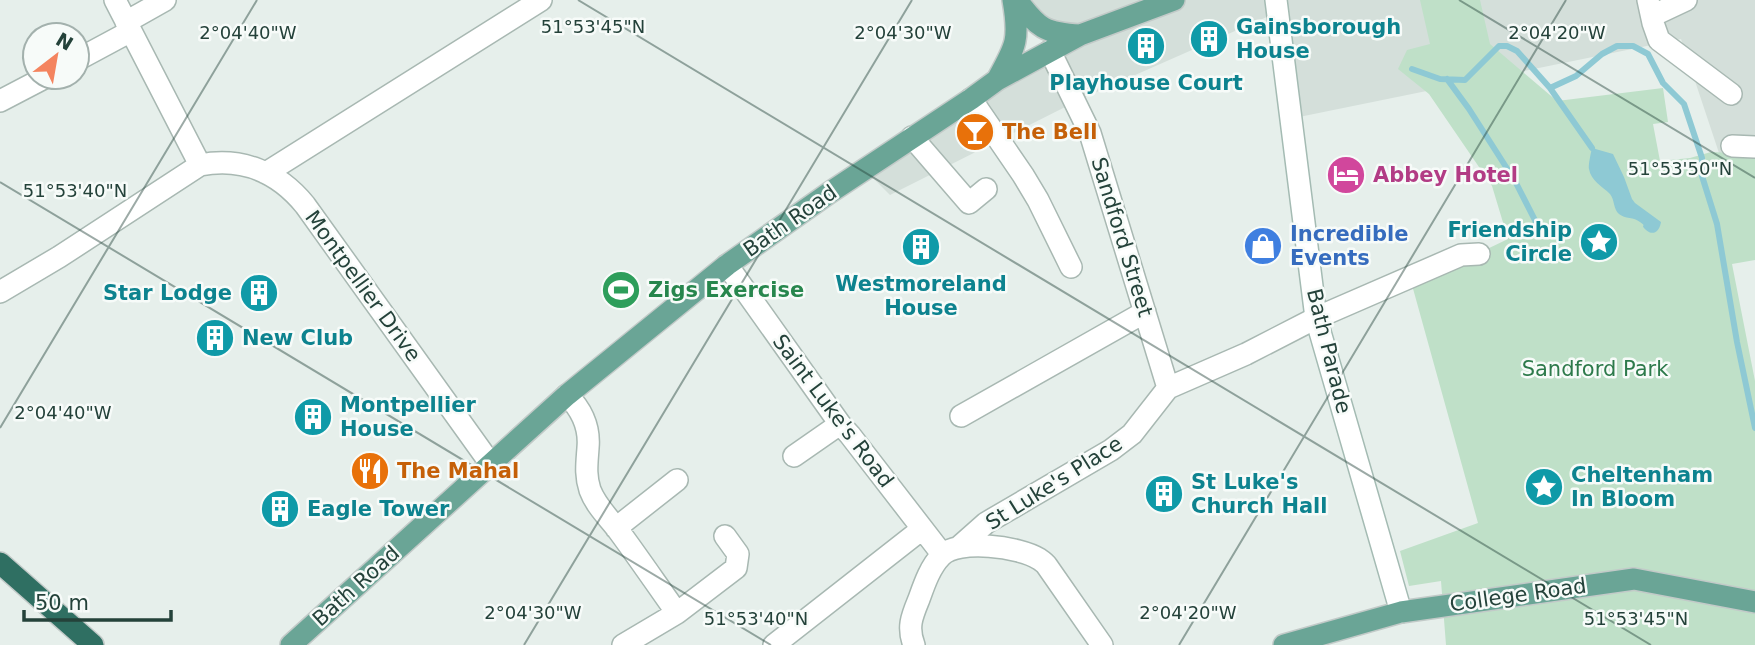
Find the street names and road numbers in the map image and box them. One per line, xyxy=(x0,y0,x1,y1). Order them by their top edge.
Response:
street label: Sandford Street xyxy=(1086,155,1158,319)
street label: Bath Road xyxy=(739,180,841,262)
street label: Montpellier Drive xyxy=(300,206,426,366)
street label: Bath Parade xyxy=(1302,286,1356,416)
street label: Saint Luke's Road xyxy=(768,330,898,492)
street label: St Luke's Place xyxy=(981,431,1127,535)
street label: Bath Road xyxy=(308,541,404,631)
street label: College Road xyxy=(1448,574,1588,616)

